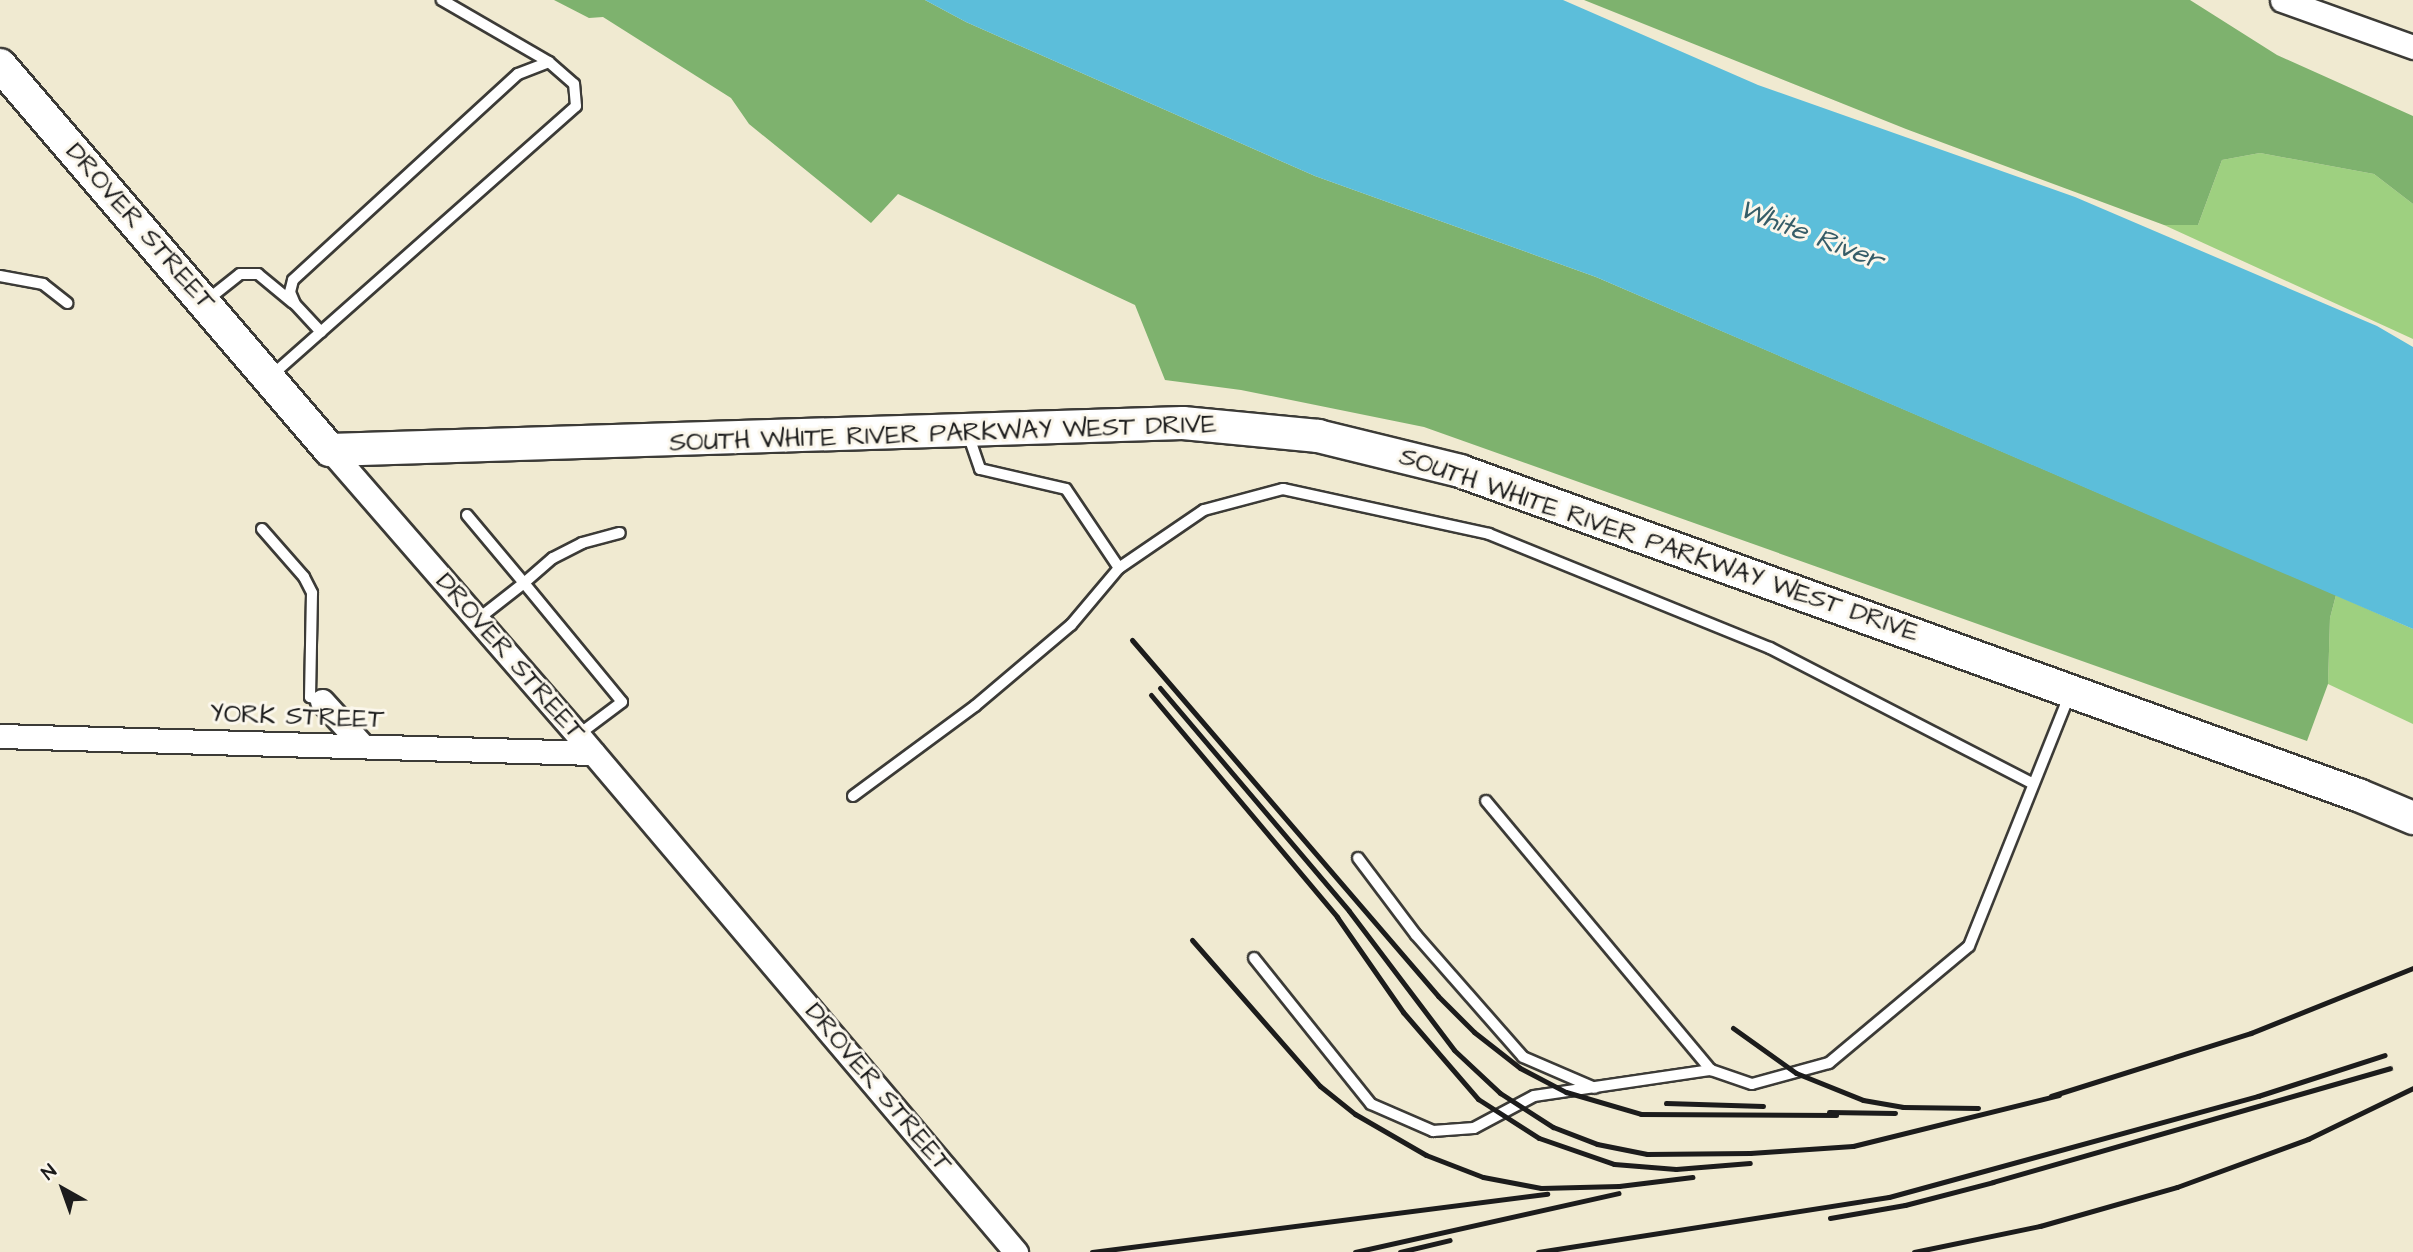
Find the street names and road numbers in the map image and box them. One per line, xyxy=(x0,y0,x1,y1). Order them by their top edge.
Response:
street label: DROVER STREET xyxy=(59,137,221,317)
street label: SOUTH WHITE RIVER PARKWAY WEST DRIVE xyxy=(669,409,1217,459)
street label: SOUTH WHITE RIVER PARKWAY WEST DRIVE xyxy=(1395,441,1923,649)
street label: DROVER STREET xyxy=(429,567,591,747)
street label: YORK STREET xyxy=(209,698,385,736)
street label: DROVER STREET xyxy=(798,997,958,1179)

